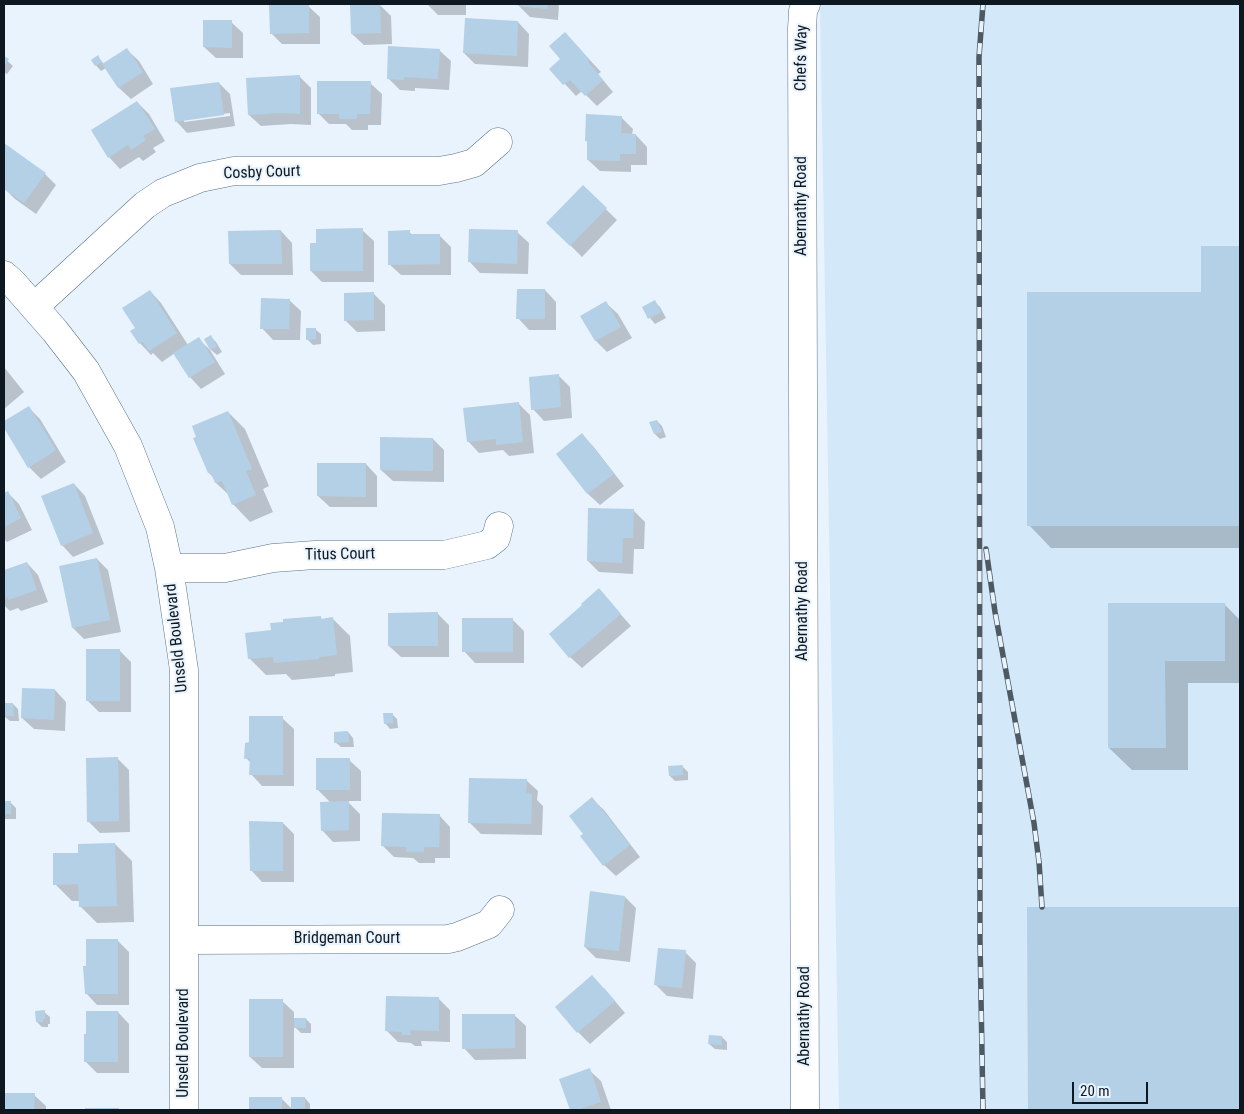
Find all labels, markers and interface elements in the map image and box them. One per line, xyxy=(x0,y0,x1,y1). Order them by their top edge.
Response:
street label: Chefs Way xyxy=(792,25,812,91)
street label: Abernathy Road xyxy=(792,156,812,256)
street label: Cosby Court xyxy=(223,162,301,184)
street label: Titus Court xyxy=(305,545,375,565)
street label: Abernathy Road xyxy=(793,561,813,661)
street label: Unseld Boulevard xyxy=(162,583,192,693)
street label: Bridgeman Court xyxy=(294,929,400,949)
street label: Abernathy Road xyxy=(795,966,815,1066)
street label: Unseld Boulevard xyxy=(174,988,194,1098)
scale bar xyxy=(1074,1072,1150,1104)
text: 20 m xyxy=(1080,1082,1110,1100)

